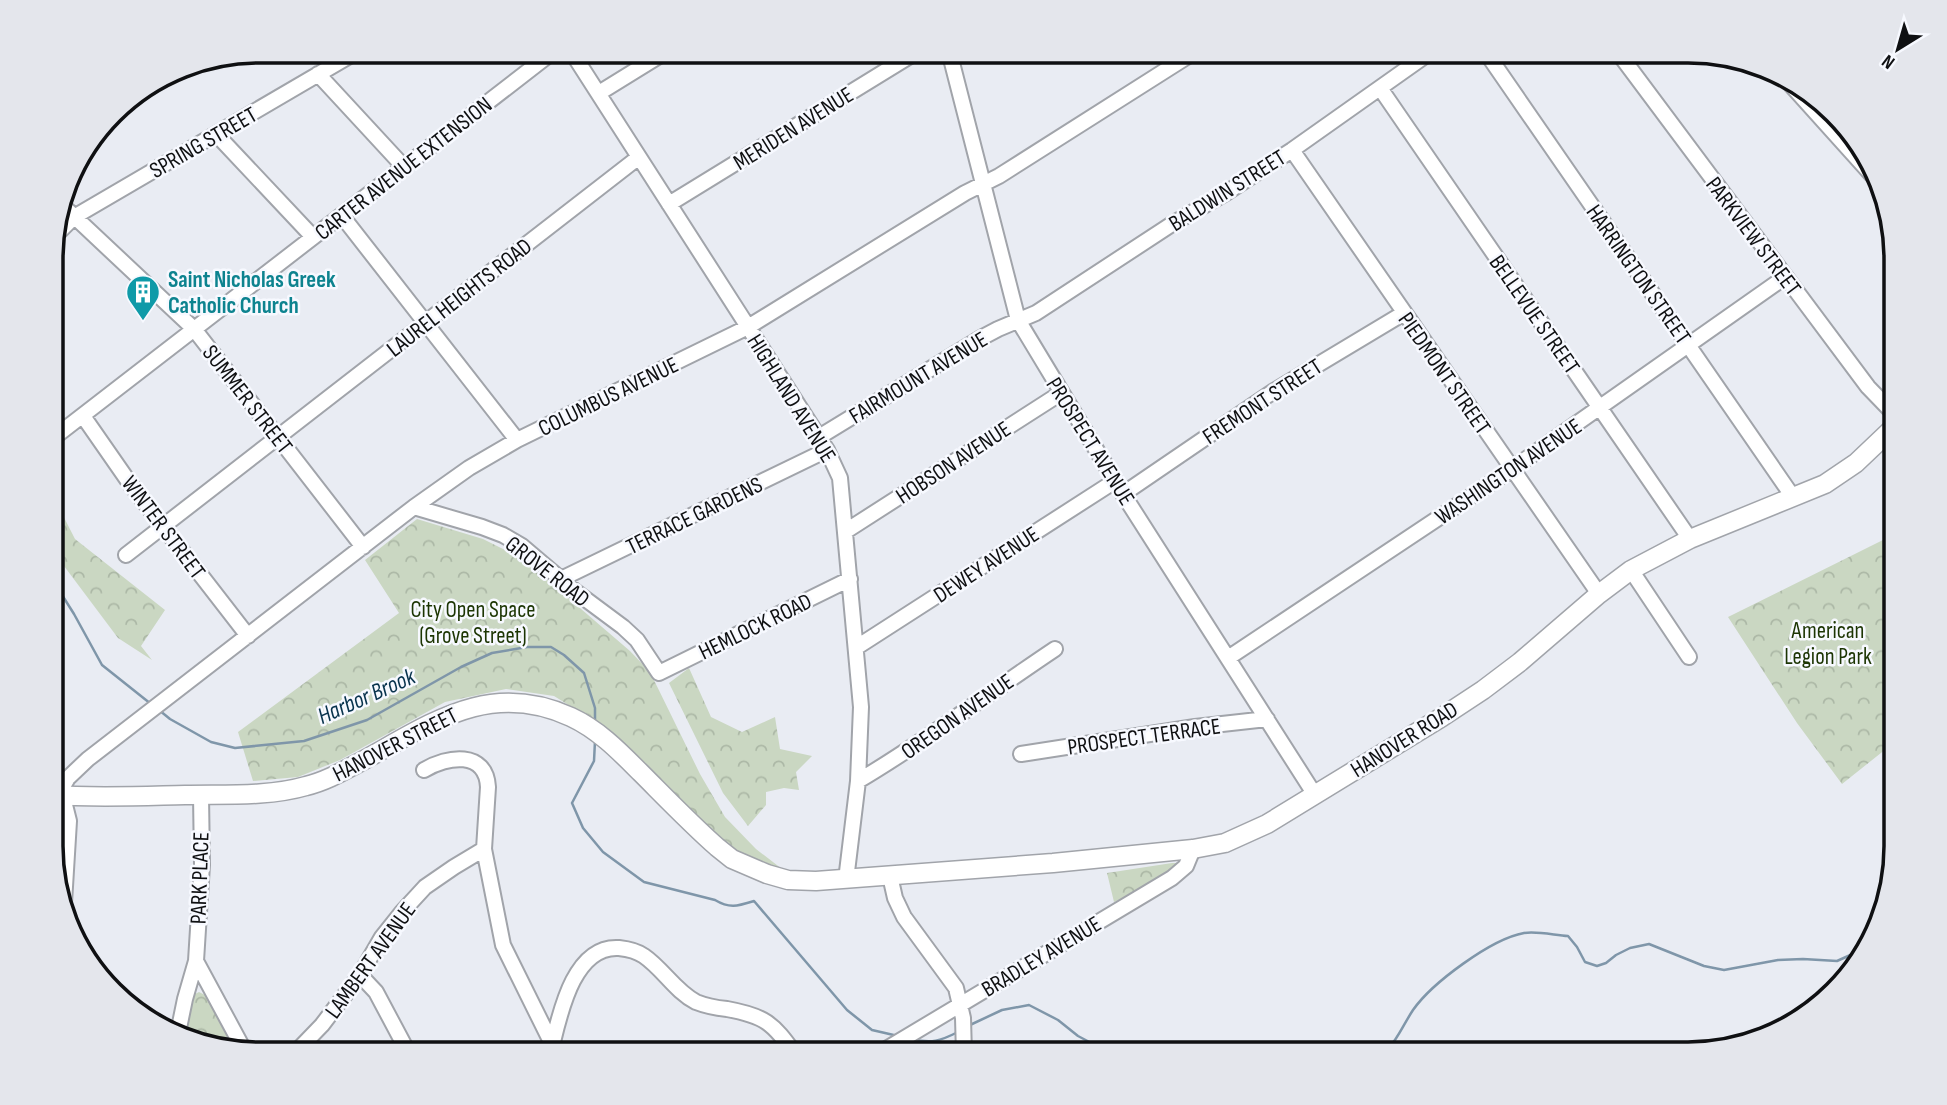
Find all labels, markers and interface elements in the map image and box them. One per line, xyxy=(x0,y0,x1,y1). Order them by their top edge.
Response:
north arrow xyxy=(1863,14,1933,84)
text: N xyxy=(1878,49,1900,74)
street label: MERIDEN AVENUE xyxy=(728,81,859,177)
street label: CARTER AVENUE EXTENSION xyxy=(310,91,498,247)
street label: SPRING STREET xyxy=(145,101,262,185)
street label: BALDWIN STREET xyxy=(1164,144,1291,238)
street label: PARKVIEW STREET xyxy=(1699,172,1807,302)
street label: HARRINGTON STREET xyxy=(1580,199,1697,350)
street label: LAUREL HEIGHTS ROAD xyxy=(381,232,538,363)
street label: BELLEVUE STREET xyxy=(1483,250,1586,380)
place label: Saint Nicholas Greek Catholic Church xyxy=(168,266,336,320)
building icon: Saint Nicholas Greek Catholic Church xyxy=(124,273,162,322)
street label: PIEDMONT STREET xyxy=(1392,307,1497,440)
street label: FAIRMOUNT AVENUE xyxy=(844,326,993,430)
street label: HIGHLAND AVENUE xyxy=(740,329,842,468)
street label: SUMMER STREET xyxy=(196,340,298,460)
street label: COLUMBUS AVENUE xyxy=(534,351,683,443)
street label: FREMONT STREET xyxy=(1198,353,1328,451)
street label: PROSPECT AVENUE xyxy=(1040,372,1141,511)
street label: WASHINGTON AVENUE xyxy=(1430,412,1587,531)
street label: HOBSON AVENUE xyxy=(891,415,1016,510)
street label: WINTER STREET xyxy=(115,470,211,585)
street label: TERRACE GARDENS xyxy=(622,471,767,561)
street label: DEWEY AVENUE xyxy=(929,520,1045,609)
street label: GROVE ROAD xyxy=(500,530,595,613)
street label: HEMLOCK ROAD xyxy=(694,587,817,666)
park label: City Open Space (Grove Street) xyxy=(410,596,536,650)
park label: American Legion Park xyxy=(1784,617,1872,671)
water label: Harbor Brook xyxy=(313,662,420,731)
street label: OREGON AVENUE xyxy=(896,668,1019,766)
street label: HANOVER ROAD xyxy=(1346,696,1463,784)
street label: HANOVER STREET xyxy=(328,701,463,788)
street label: PROSPECT TERRACE xyxy=(1066,712,1222,762)
street label: PARK PLACE xyxy=(184,831,216,925)
street label: LAMBERT AVENUE xyxy=(319,897,422,1024)
street label: BRADLEY AVENUE xyxy=(977,910,1106,1004)

